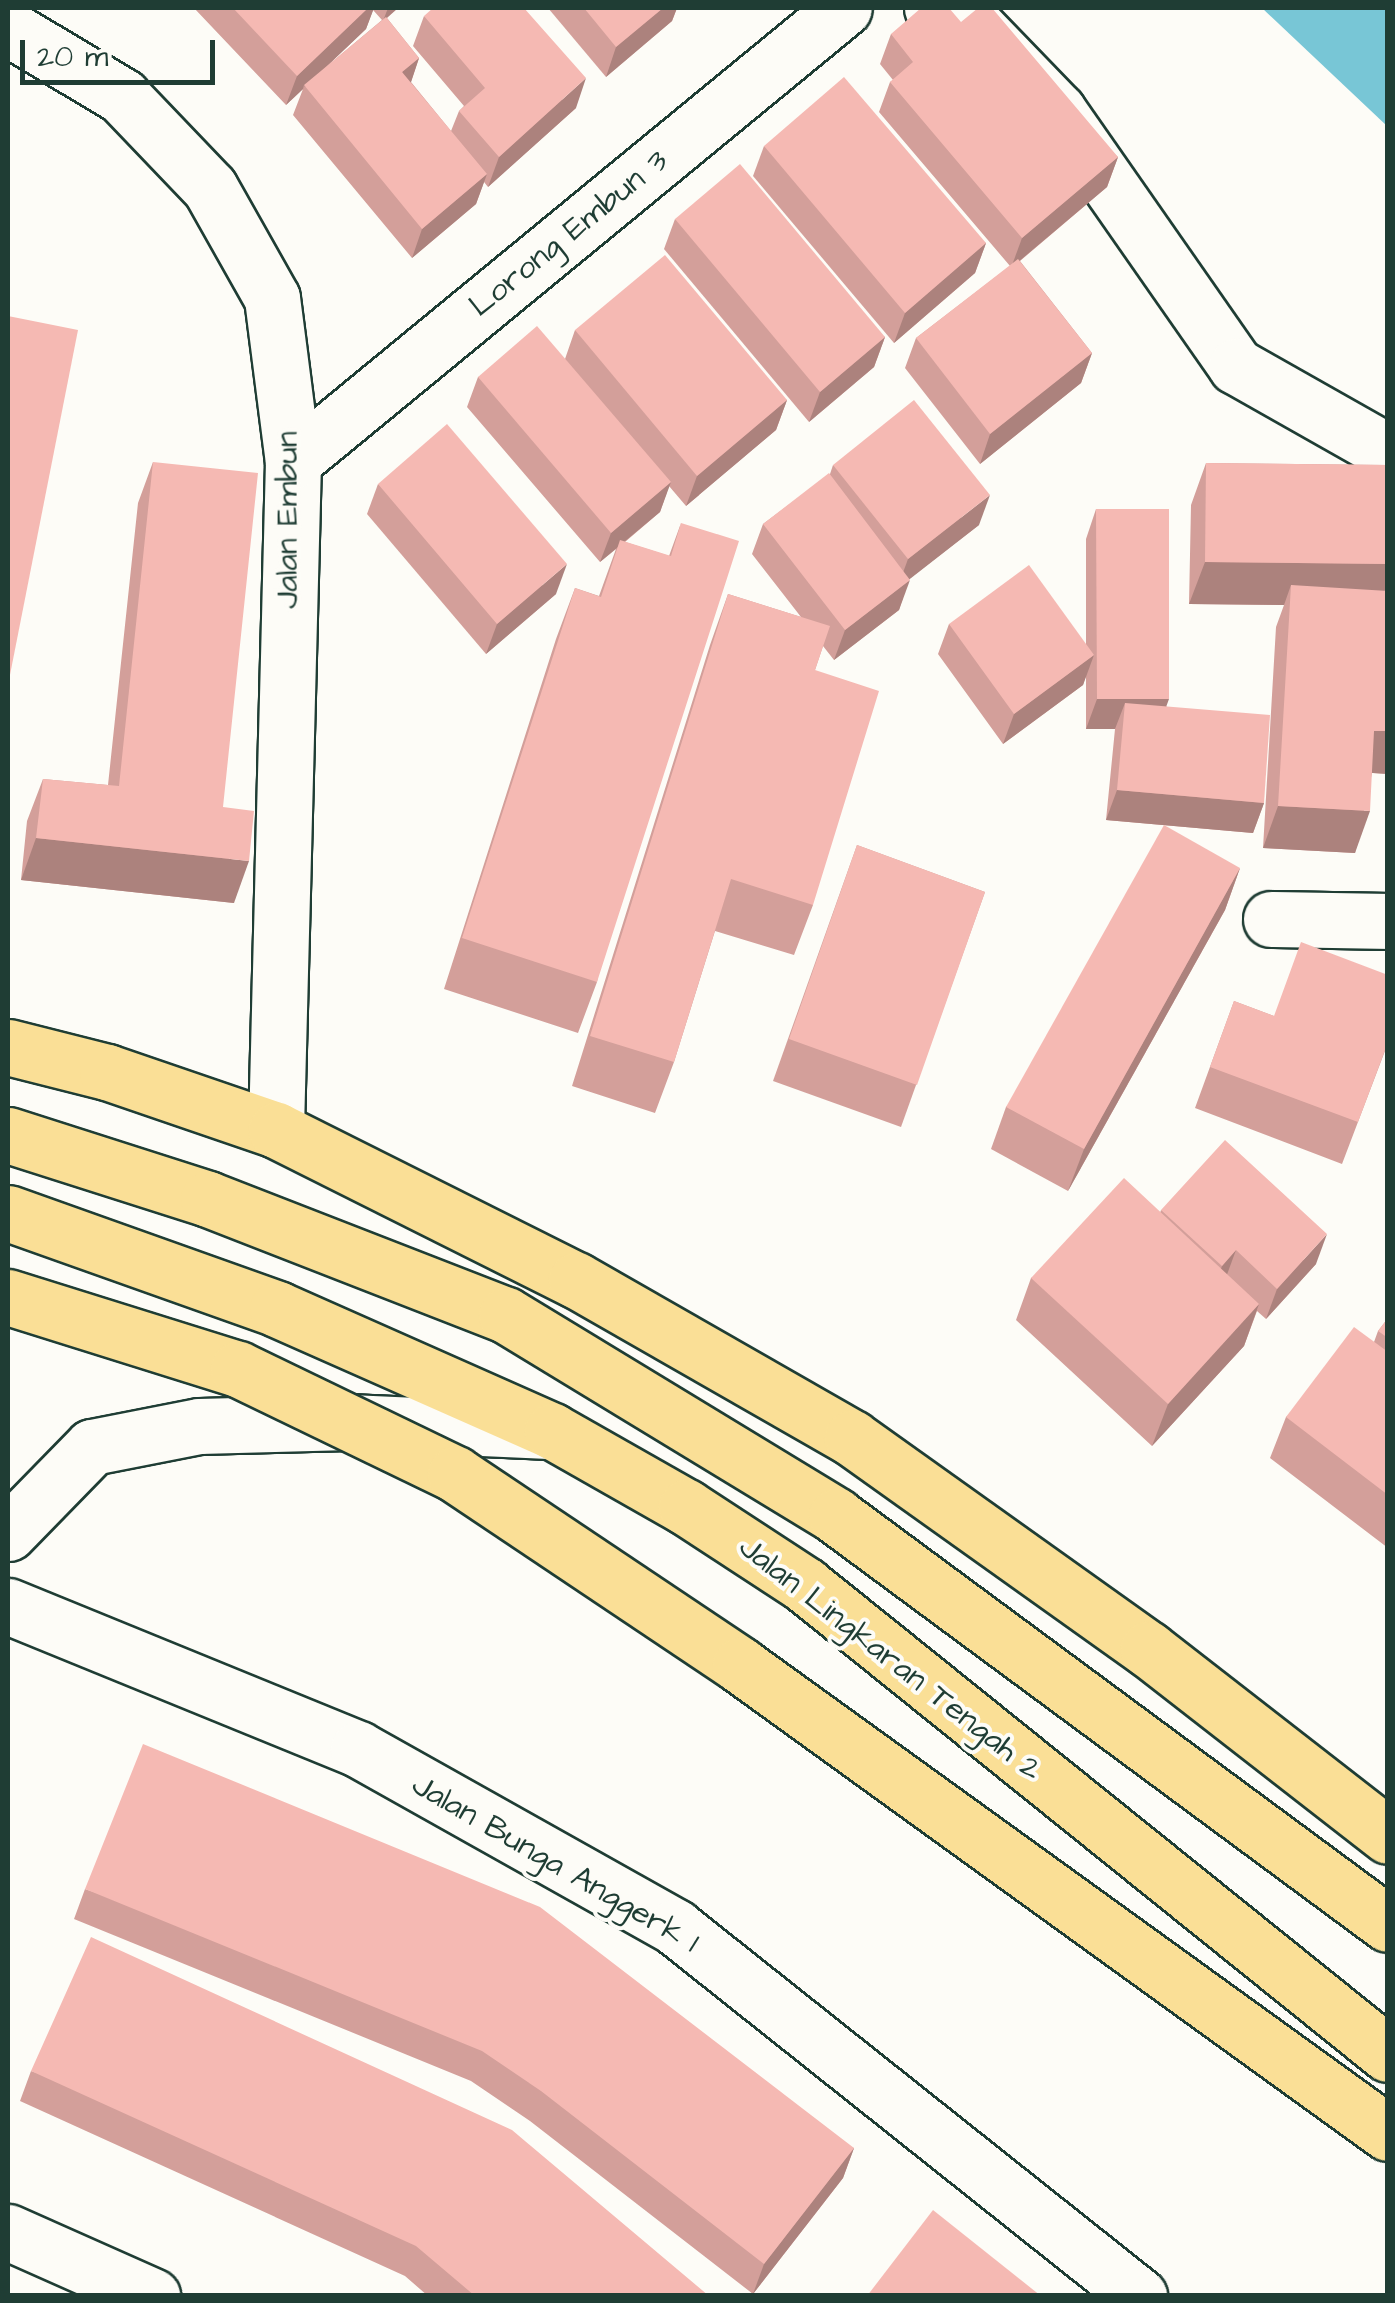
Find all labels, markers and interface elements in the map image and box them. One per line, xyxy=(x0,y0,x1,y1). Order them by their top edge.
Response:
scale bar xyxy=(25,20,220,82)
text: 20 m xyxy=(37,36,108,78)
street label: Lorong Embun 3 xyxy=(462,142,676,326)
street label: Jalan Embun xyxy=(269,431,307,609)
street label: Jalan Lingkaran Tengah 2 xyxy=(731,1529,1049,1789)
street label: Jalan Bunga Anggerk 1 xyxy=(405,1766,705,1962)

